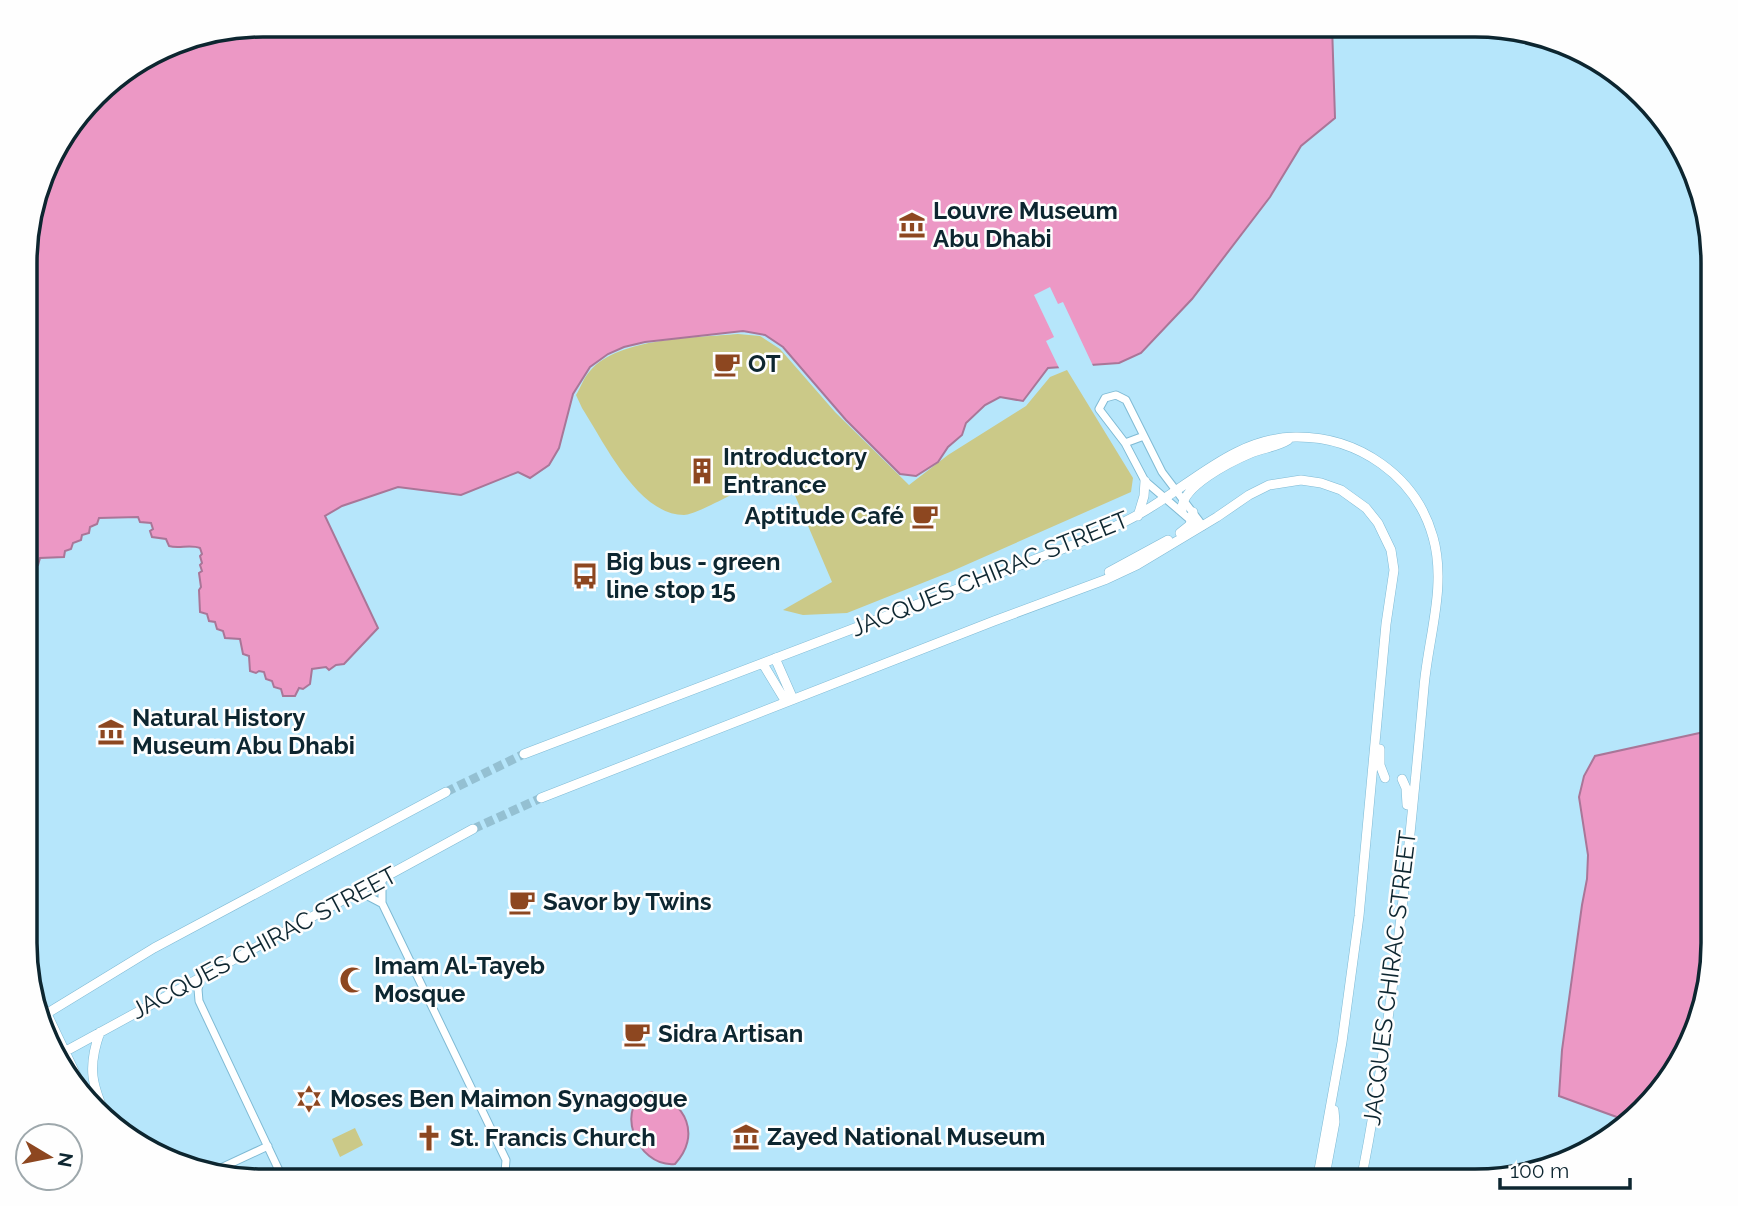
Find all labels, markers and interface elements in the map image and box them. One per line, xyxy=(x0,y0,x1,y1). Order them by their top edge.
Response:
place label: Louvre Museum Abu Dhabi xyxy=(933,196,1118,253)
museum icon: Louvre Museum Abu Dhabi xyxy=(897,210,927,240)
cafe icon: OT xyxy=(712,349,742,379)
place label: OT xyxy=(748,349,781,378)
place label: Introductory Entrance xyxy=(723,442,867,499)
building icon: Introductory Entrance xyxy=(687,456,717,486)
place label: Aptitude Café xyxy=(745,501,904,530)
cafe icon: Aptitude Café xyxy=(910,501,940,531)
street label: JACQUES CHIRAC STREET xyxy=(847,504,1133,643)
place label: Big bus - green line stop 15 xyxy=(606,547,780,604)
bus stop icon: Big bus - green line stop 15 xyxy=(570,561,600,591)
place label: Natural History Museum Abu Dhabi xyxy=(132,703,355,760)
museum icon: Natural History Museum Abu Dhabi xyxy=(96,717,126,747)
street label: JACQUES CHIRAC STREET xyxy=(1357,828,1422,1127)
street label: JACQUES CHIRAC STREET xyxy=(126,860,402,1025)
cafe icon: Savor by Twins xyxy=(507,887,537,917)
place label: Savor by Twins xyxy=(543,887,712,916)
place label: Imam Al-Tayeb Mosque xyxy=(374,951,545,1008)
mosque icon: Imam Al-Tayeb Mosque xyxy=(338,965,368,995)
cafe icon: Sidra Artisan xyxy=(622,1019,652,1049)
place label: Sidra Artisan xyxy=(658,1019,803,1048)
synagogue icon: Moses Ben Maimon Synagogue xyxy=(294,1084,324,1114)
place label: Moses Ben Maimon Synagogue xyxy=(330,1084,688,1113)
north arrow xyxy=(14,1122,84,1192)
museum icon: Zayed National Museum xyxy=(731,1122,761,1152)
place label: Zayed National Museum xyxy=(767,1122,1045,1151)
church icon: St. Francis Church xyxy=(414,1123,444,1153)
place label: St. Francis Church xyxy=(450,1123,656,1152)
scale bar xyxy=(1500,1146,1630,1190)
text: N xyxy=(54,1151,78,1169)
text: 100 m xyxy=(1510,1158,1569,1183)

